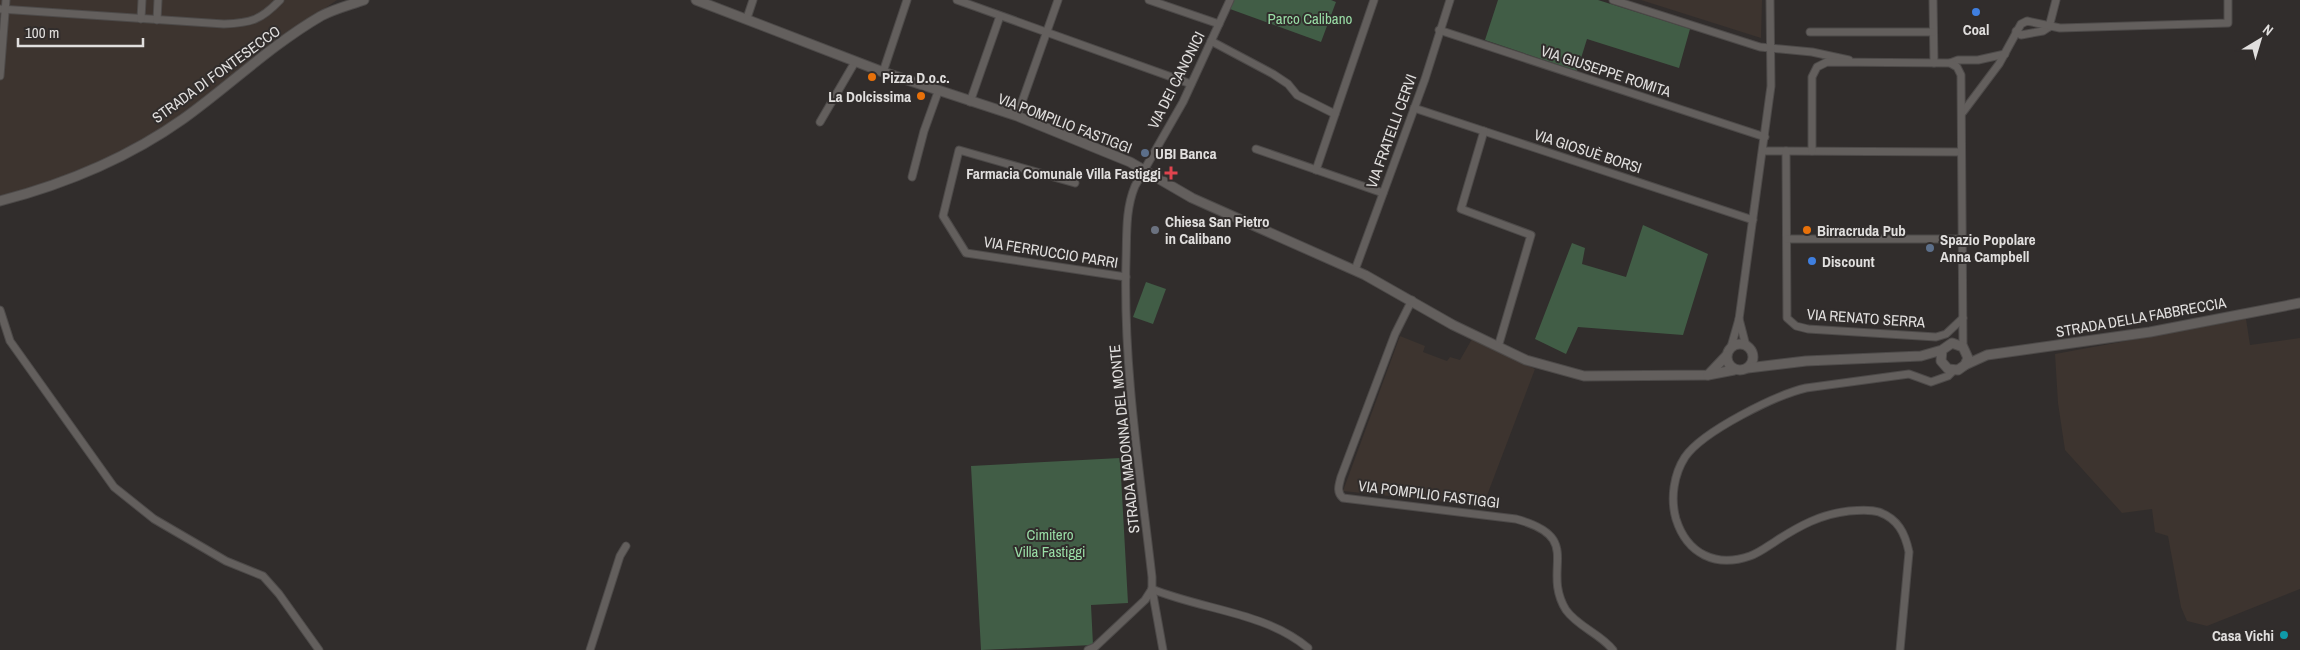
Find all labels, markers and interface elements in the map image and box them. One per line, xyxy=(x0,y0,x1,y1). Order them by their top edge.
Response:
marker: Coal xyxy=(1970,6,1982,18)
park label: Parco Calibano xyxy=(1268,8,1353,29)
scale bar xyxy=(18,15,142,47)
north arrow xyxy=(2235,15,2285,65)
place label: Coal xyxy=(1963,19,1989,40)
street label: STRADA DI FONTESECCO xyxy=(148,20,284,128)
text: N xyxy=(2259,20,2277,39)
text: 100 m xyxy=(25,22,59,43)
street label: VIA DEI CANONICI xyxy=(1142,28,1210,132)
street label: VIA GIUSEPPE ROMITA xyxy=(1538,40,1675,102)
place label: Pizza D.o.c. xyxy=(882,67,950,88)
marker: Pizza D.o.c. xyxy=(866,71,878,83)
street label: VIA FRATELLI CERVI xyxy=(1361,71,1421,191)
place label: La Dolcissima xyxy=(828,86,911,107)
street label: VIA POMPILIO FASTIGGI xyxy=(995,88,1135,158)
marker: La Dolcissima xyxy=(915,90,927,102)
street label: VIA GIOSUÈ BORSI xyxy=(1531,124,1645,178)
place label: UBI Banca xyxy=(1155,143,1217,164)
marker: UBI Banca xyxy=(1139,147,1151,159)
place label: Farmacia Comunale Villa Fastiggi xyxy=(966,163,1161,184)
marker: Farmacia Comunale Villa Fastiggi xyxy=(1165,167,1177,179)
place label: Chiesa San Pietro in Calibano xyxy=(1165,211,1270,249)
place label: Birracruda Pub xyxy=(1817,220,1906,241)
marker: Chiesa San Pietro in Calibano xyxy=(1149,224,1161,236)
marker: Birracruda Pub xyxy=(1801,224,1813,236)
place label: Spazio Popolare Anna Campbell xyxy=(1940,229,2036,267)
street label: VIA FERRUCCIO PARRI xyxy=(982,231,1120,273)
marker: Spazio Popolare Anna Campbell xyxy=(1924,242,1936,254)
place label: Discount xyxy=(1822,251,1875,272)
marker: Discount xyxy=(1806,255,1818,267)
street label: STRADA DELLA FABBRECCIA xyxy=(2054,292,2228,342)
street label: VIA RENATO SERRA xyxy=(1806,303,1927,333)
street label: STRADA MADONNA DEL MONTE xyxy=(1104,344,1144,534)
street label: VIA POMPILIO FASTIGGI xyxy=(1357,475,1501,513)
park label: Cimitero Villa Fastiggi xyxy=(1015,524,1085,562)
place label: Casa Vichi xyxy=(2212,625,2274,646)
marker: Casa Vichi xyxy=(2278,629,2290,641)

